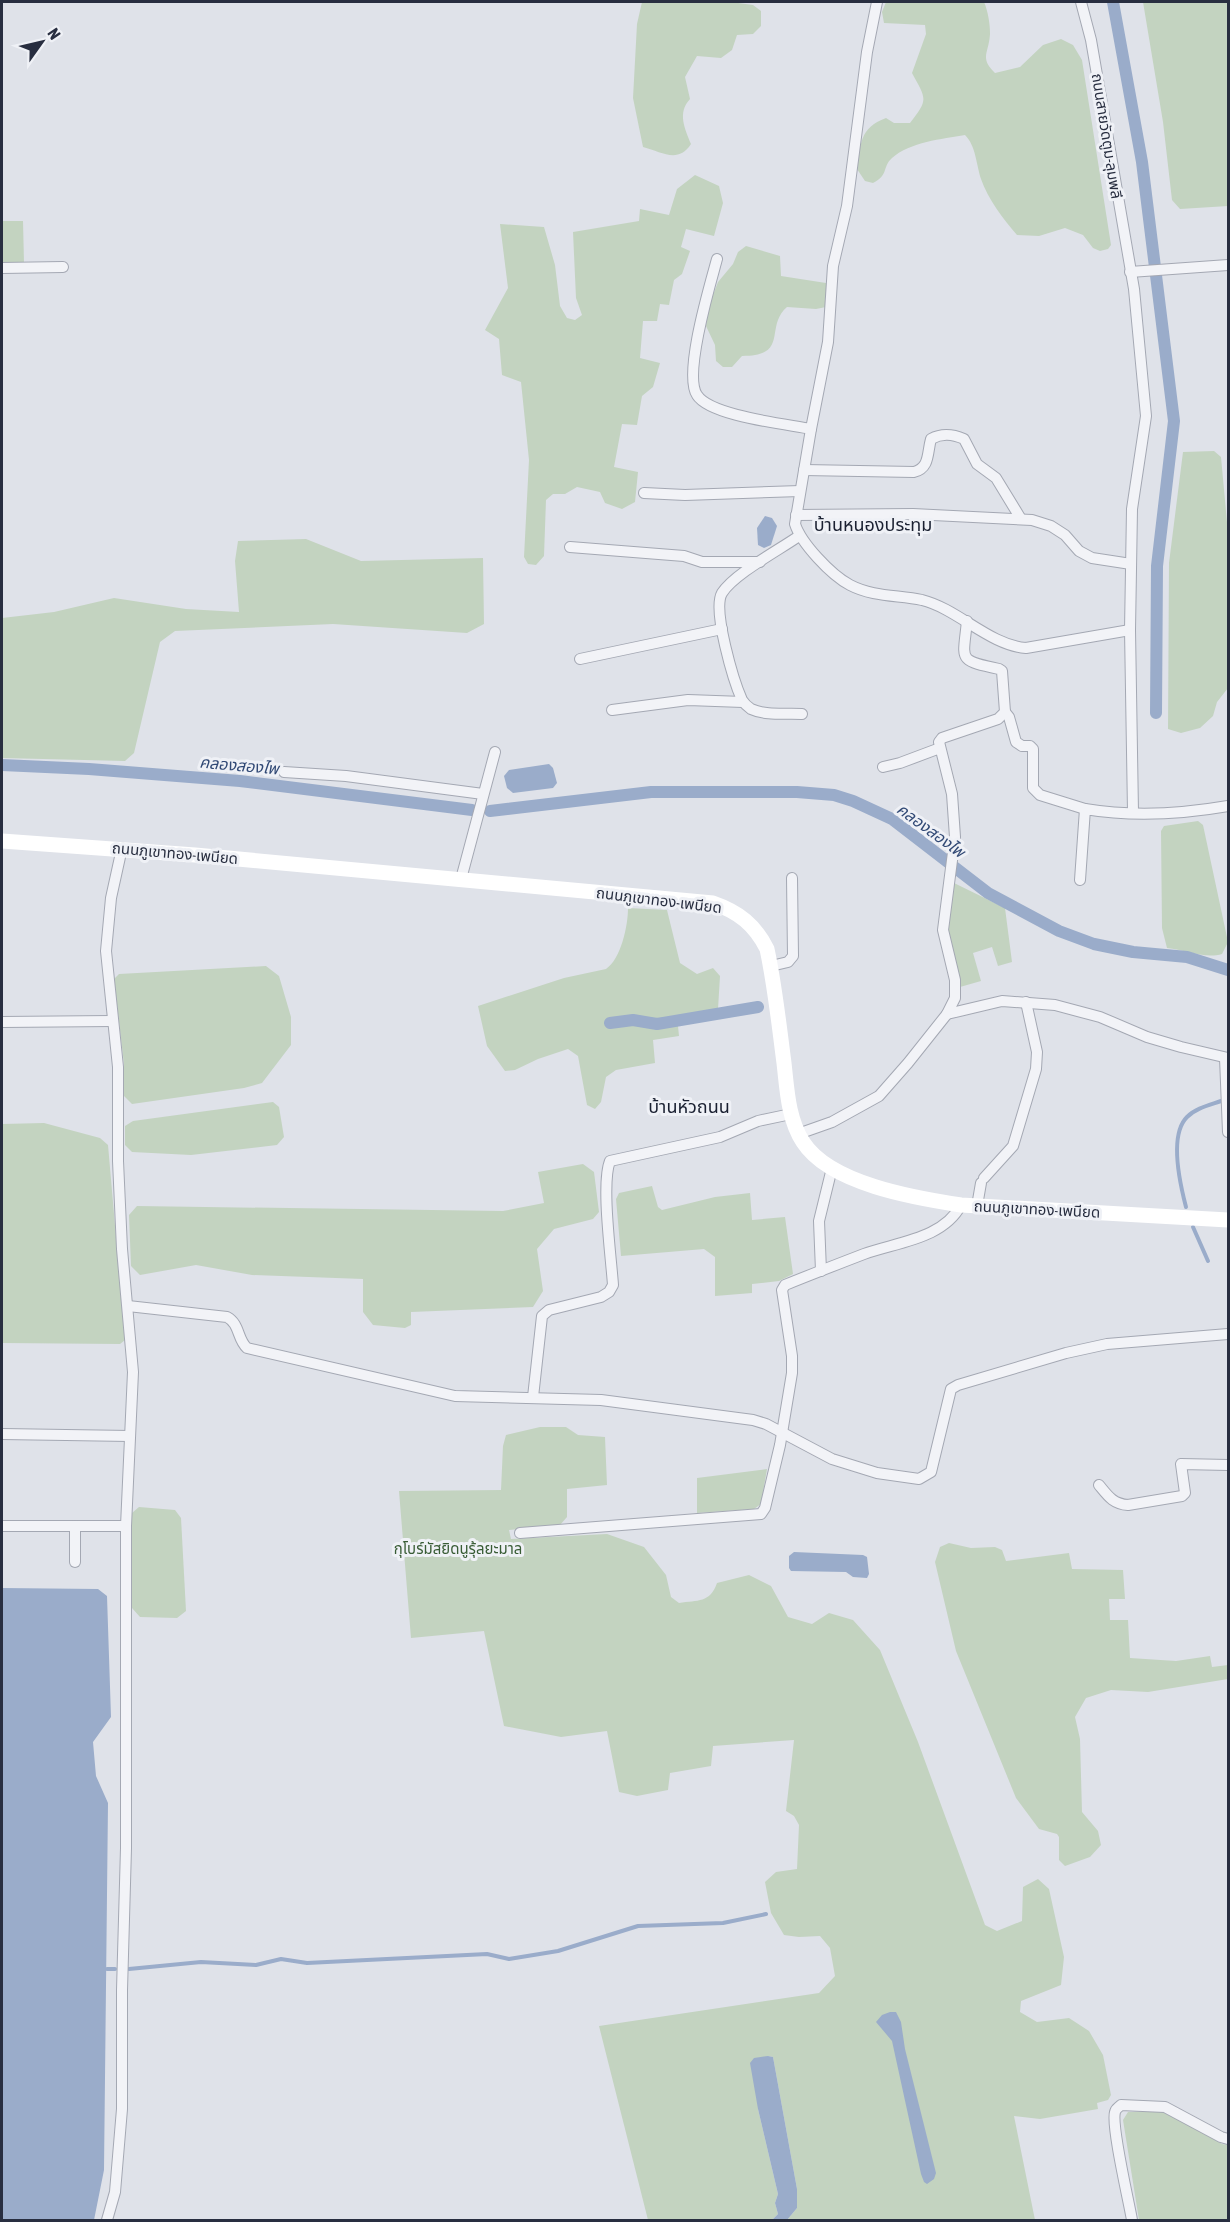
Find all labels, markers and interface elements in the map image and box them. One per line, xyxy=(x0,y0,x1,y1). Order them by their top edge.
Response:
north arrow xyxy=(12,12,72,72)
text: N xyxy=(44,25,65,43)
street label: ถนนสายวัดตูม-ลุมพลี xyxy=(1088,72,1125,200)
district label: บ้านหนองประทุม xyxy=(814,514,932,536)
water label: คลองสองไพ xyxy=(199,753,281,778)
water label: คลองสองไพ xyxy=(894,799,970,862)
street label: ถนนภูเขาทอง-เพนียด xyxy=(111,839,239,868)
street label: ถนนภูเขาทอง-เพนียด xyxy=(595,884,723,917)
district label: บ้านหัวถนน xyxy=(648,1096,730,1117)
street label: ถนนภูเขาทอง-เพนียด xyxy=(973,1197,1101,1222)
park label: กุโบร์มัสยิดนูรุ้ลยะมาล xyxy=(394,1540,522,1558)

